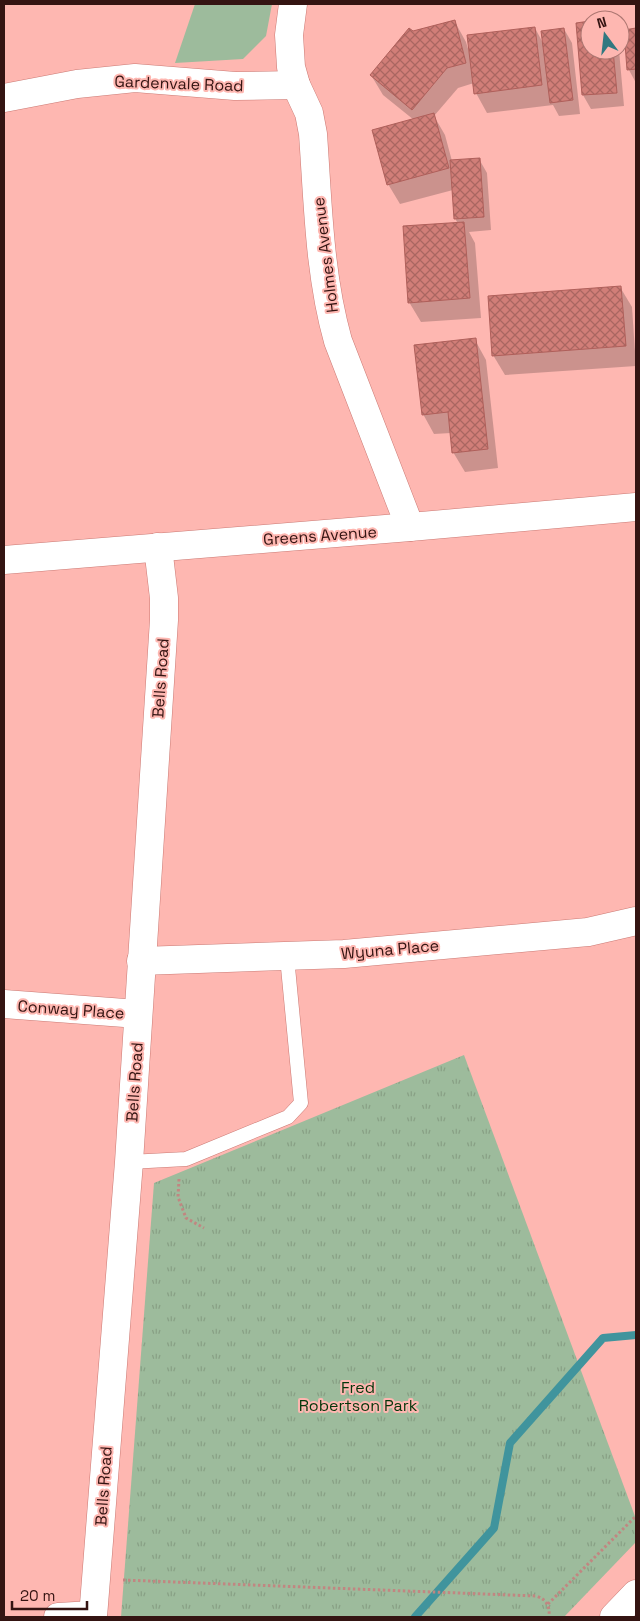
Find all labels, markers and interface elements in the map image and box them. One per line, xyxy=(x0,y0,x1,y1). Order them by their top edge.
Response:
north arrow xyxy=(580,10,630,60)
text: N xyxy=(595,13,609,32)
street label: Gardenvale Road xyxy=(114,71,244,96)
street label: Holmes Avenue xyxy=(308,196,343,314)
street label: Greens Avenue xyxy=(262,521,378,550)
street label: Bells Road xyxy=(147,638,174,719)
street label: Wyuna Place xyxy=(340,935,440,964)
street label: Conway Place xyxy=(17,995,125,1024)
street label: Bells Road xyxy=(121,1042,148,1123)
park label: Fred Robertson Park xyxy=(299,1377,418,1416)
street label: Bells Road xyxy=(90,1446,117,1527)
scale bar xyxy=(12,1578,88,1610)
text: 20 m xyxy=(20,1586,55,1605)

